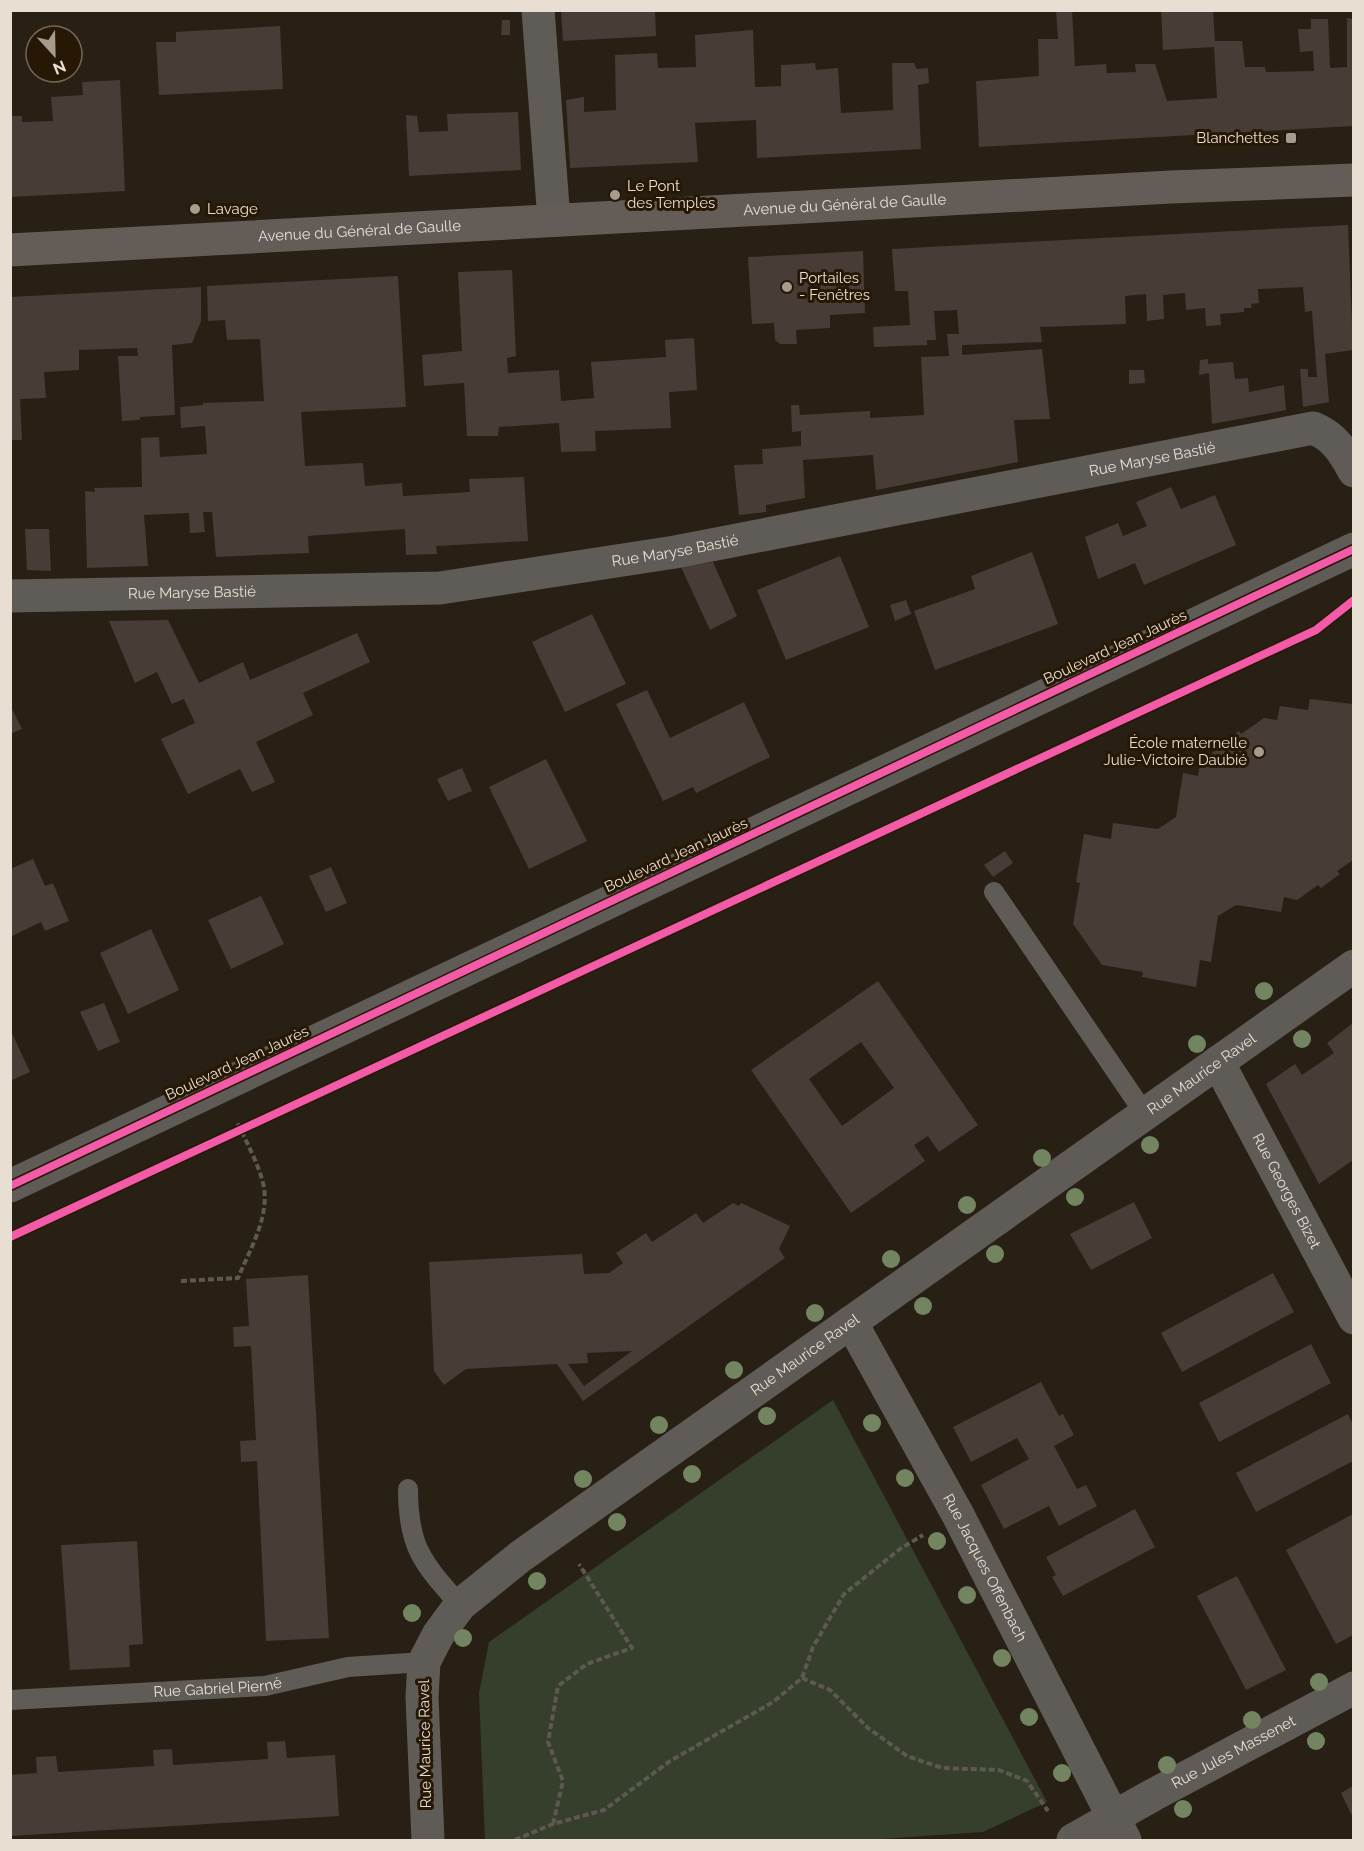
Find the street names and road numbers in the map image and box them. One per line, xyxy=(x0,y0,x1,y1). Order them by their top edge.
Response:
street label: Avenue du Général de Gaulle xyxy=(743,190,947,219)
street label: Avenue du Général de Gaulle xyxy=(257,217,462,246)
street label: Rue Maryse Bastié xyxy=(1088,438,1217,480)
street label: Rue Maryse Bastié xyxy=(610,531,740,571)
street label: Rue Maryse Bastié xyxy=(128,582,256,603)
street label: Boulevard Jean Jaurès xyxy=(1041,606,1189,688)
street label: Boulevard Jean Jaurès xyxy=(602,814,750,896)
street label: Boulevard Jean Jaurès xyxy=(163,1022,311,1104)
street label: Rue Maurice Ravel xyxy=(1144,1029,1260,1119)
street label: Rue Georges Bizet xyxy=(1248,1130,1325,1252)
street label: Rue Maurice Ravel xyxy=(747,1310,864,1400)
street label: Rue Jacques Offenbach xyxy=(939,1491,1031,1645)
street label: Rue Gabriel Pierné xyxy=(153,1673,284,1701)
street label: Rue Maurice Ravel xyxy=(415,1678,435,1809)
street label: Rue Jules Massenet xyxy=(1168,1712,1299,1793)

